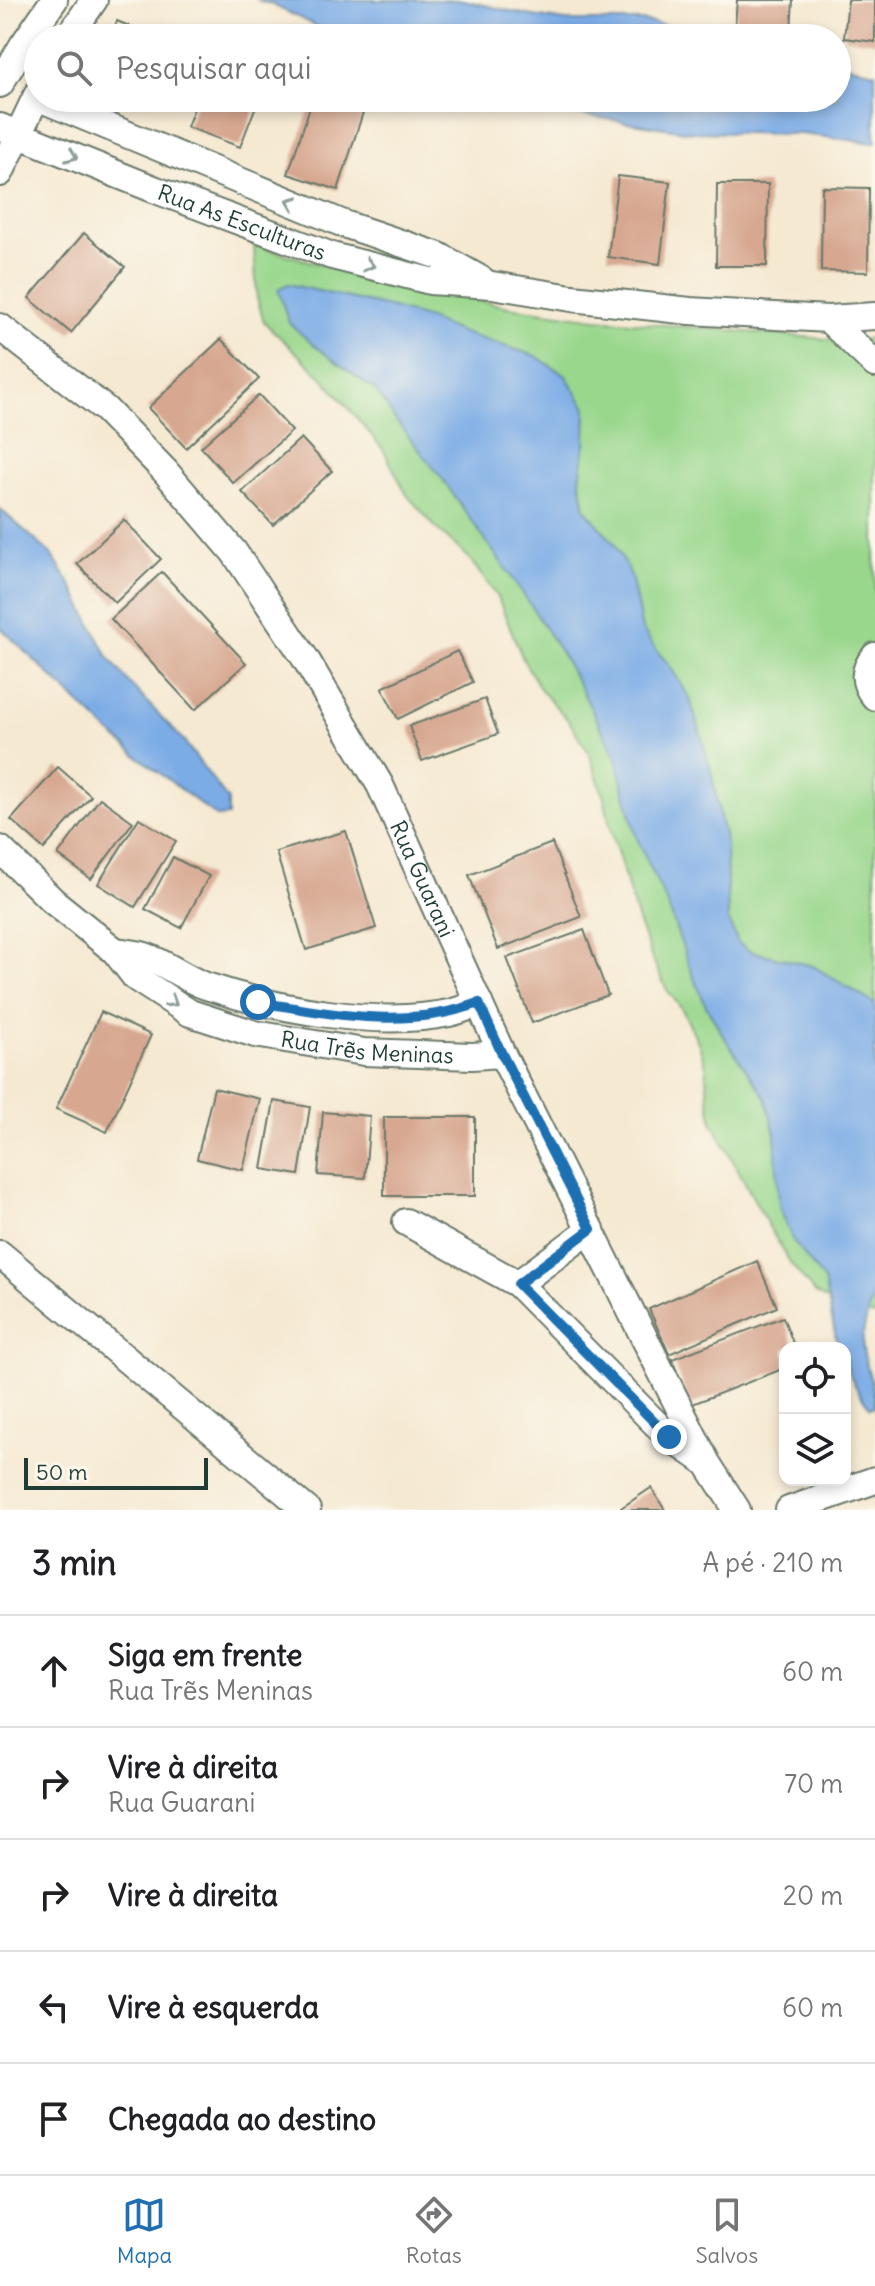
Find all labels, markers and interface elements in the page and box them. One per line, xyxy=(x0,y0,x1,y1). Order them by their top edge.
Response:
search box xyxy=(24,24,851,112)
icon: search xyxy=(52,46,96,90)
text: Pesquisar aqui xyxy=(116,49,312,87)
one-way arrow xyxy=(64,146,78,163)
street label: Rua As Esculturas xyxy=(154,178,330,266)
one-way arrow xyxy=(286,195,300,212)
one-way arrow xyxy=(361,256,375,273)
street label: Rua Guarani xyxy=(384,816,461,941)
route start xyxy=(240,984,276,1020)
one-way arrow xyxy=(163,992,178,1007)
street label: Rua Trẽs Meninas xyxy=(279,1024,454,1069)
map controls xyxy=(779,1342,851,1486)
button: locate xyxy=(779,1342,851,1414)
button: layers xyxy=(779,1414,851,1486)
route end xyxy=(651,1419,687,1455)
scale bar xyxy=(24,1454,208,1490)
text: 50 m xyxy=(36,1458,88,1486)
text: 3 min xyxy=(32,1541,117,1584)
text: A pé · 210 m xyxy=(702,1546,843,1579)
text: Siga em frente xyxy=(108,1636,302,1674)
icon: ahead xyxy=(32,1649,76,1693)
text: 60 m xyxy=(782,1655,843,1688)
text: Rua Trẽs Meninas xyxy=(108,1674,313,1707)
text: Vire à direita xyxy=(108,1748,278,1786)
icon: right xyxy=(32,1761,76,1805)
text: 70 m xyxy=(784,1767,843,1800)
text: Rua Guarani xyxy=(108,1786,255,1819)
icon: right xyxy=(32,1873,76,1917)
text: Vire à direita xyxy=(108,1876,278,1914)
text: 20 m xyxy=(783,1879,843,1912)
icon: left xyxy=(32,1985,76,2029)
text: Vire à esquerda xyxy=(108,1988,319,2026)
text: 60 m xyxy=(782,1991,843,2024)
icon: arrive xyxy=(32,2097,76,2141)
text: Chegada ao destino xyxy=(108,2100,376,2138)
tab: Mapa xyxy=(117,2193,172,2269)
tab: Rotas xyxy=(406,2193,462,2269)
tab: Salvos xyxy=(695,2193,758,2269)

